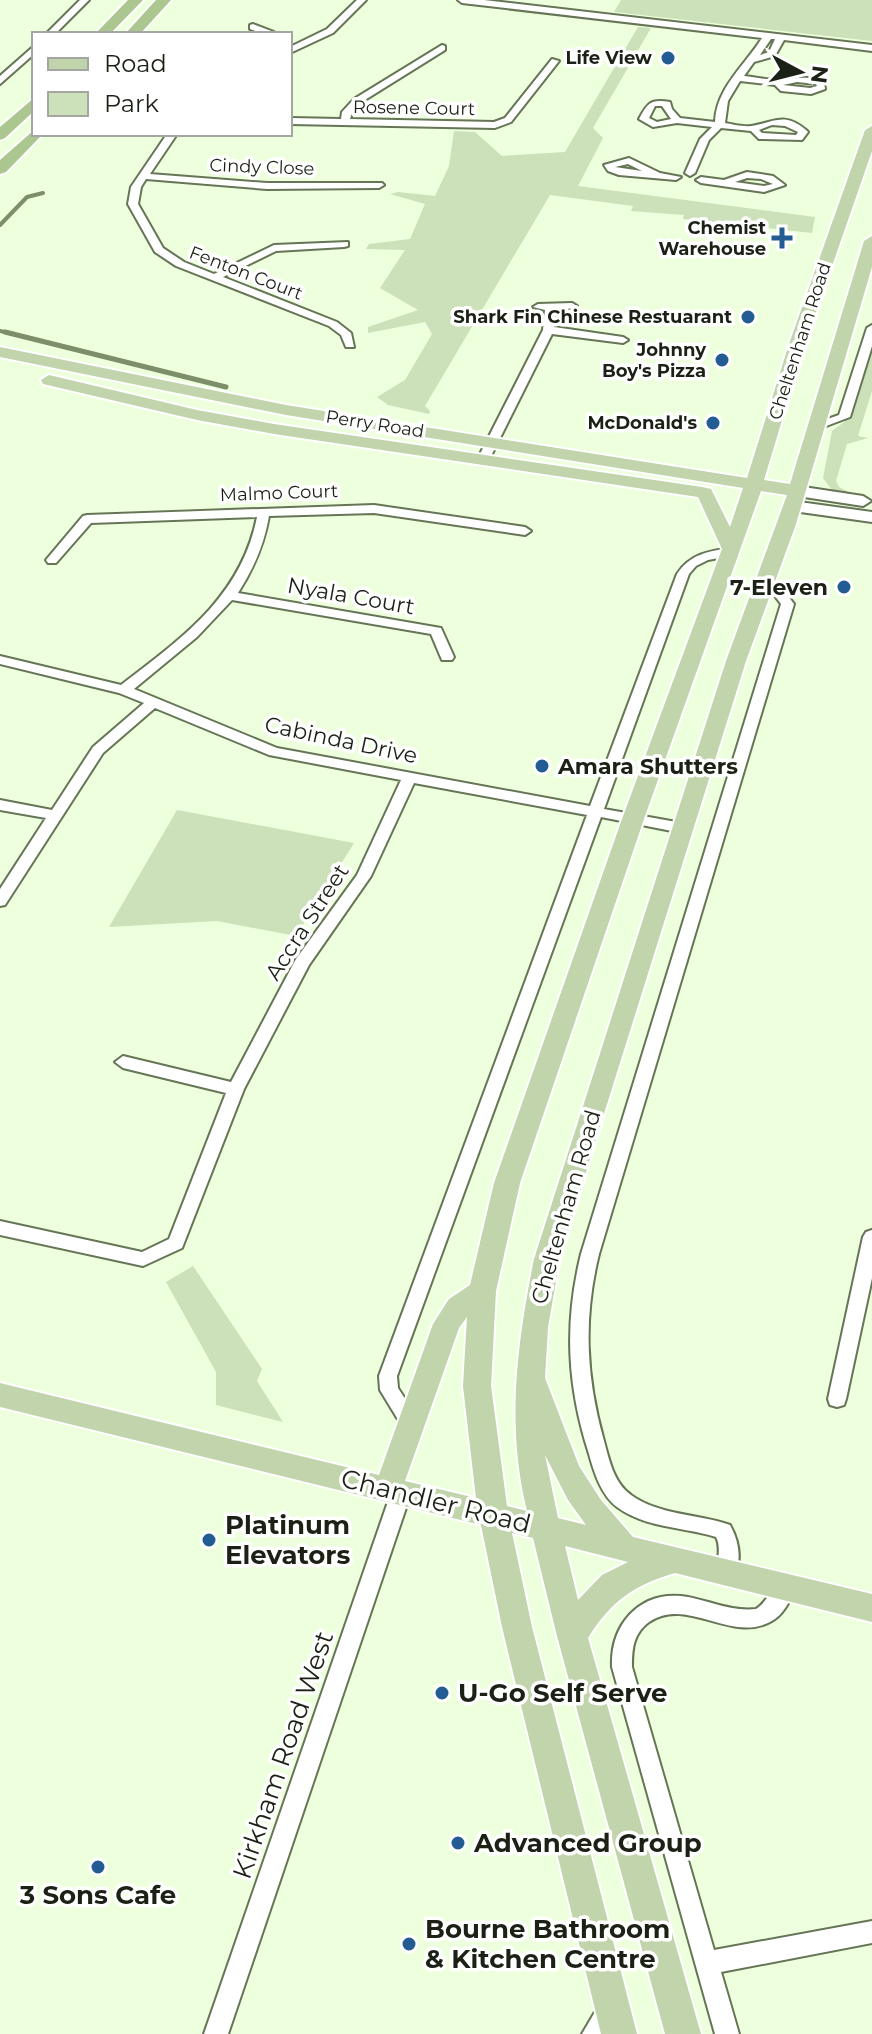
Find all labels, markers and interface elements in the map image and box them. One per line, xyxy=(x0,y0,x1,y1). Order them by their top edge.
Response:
legend xyxy=(32,32,292,136)
north arrow xyxy=(760,32,840,112)
place label: Life View xyxy=(566,47,652,69)
text: Road xyxy=(104,49,167,78)
marker: Life View xyxy=(659,49,677,67)
text: N xyxy=(805,64,834,85)
text: Park xyxy=(104,89,159,118)
street label: Rosene Court xyxy=(353,96,475,120)
street label: Cindy Close xyxy=(209,154,315,180)
place label: Chemist Warehouse xyxy=(658,217,766,260)
marker: Chemist Warehouse xyxy=(773,229,791,247)
street label: Fenton Court xyxy=(186,241,306,305)
street label: Cheltenham Road xyxy=(764,260,836,422)
place label: Shark Fin Chinese Restuarant xyxy=(453,306,732,328)
marker: Shark Fin Chinese Restuarant xyxy=(739,308,757,326)
place label: Johnny Boy's Pizza xyxy=(602,339,706,382)
marker: Johnny Boy's Pizza xyxy=(713,351,731,369)
street label: Perry Road xyxy=(324,405,426,443)
place label: McDonald's xyxy=(587,412,697,434)
marker: McDonald's xyxy=(704,414,722,432)
street label: Malmo Court xyxy=(220,480,338,506)
street label: Nyala Court xyxy=(285,572,417,620)
place label: 7-Eleven xyxy=(730,574,828,601)
marker: 7-Eleven xyxy=(835,578,853,596)
street label: Cabinda Drive xyxy=(262,711,420,769)
place label: Amara Shutters xyxy=(557,753,738,780)
marker: Amara Shutters xyxy=(533,757,551,775)
street label: Accra Street xyxy=(259,859,355,985)
street label: Cheltenham Road xyxy=(525,1107,607,1307)
street label: Chandler Road xyxy=(338,1462,534,1540)
place label: Platinum Elevators xyxy=(225,1509,351,1571)
marker: Platinum Elevators xyxy=(200,1531,218,1549)
street label: Kirkham Road West xyxy=(226,1627,340,1883)
place label: U-Go Self Serve xyxy=(458,1677,667,1709)
marker: U-Go Self Serve xyxy=(433,1684,451,1702)
place label: Advanced Group xyxy=(473,1827,702,1859)
marker: Advanced Group xyxy=(449,1834,467,1852)
marker: 3 Sons Cafe xyxy=(89,1858,107,1876)
place label: 3 Sons Cafe xyxy=(19,1879,176,1911)
place label: Bourne Bathroom & Kitchen Centre xyxy=(425,1913,670,1975)
marker: Bourne Bathroom & Kitchen Centre xyxy=(400,1935,418,1953)

